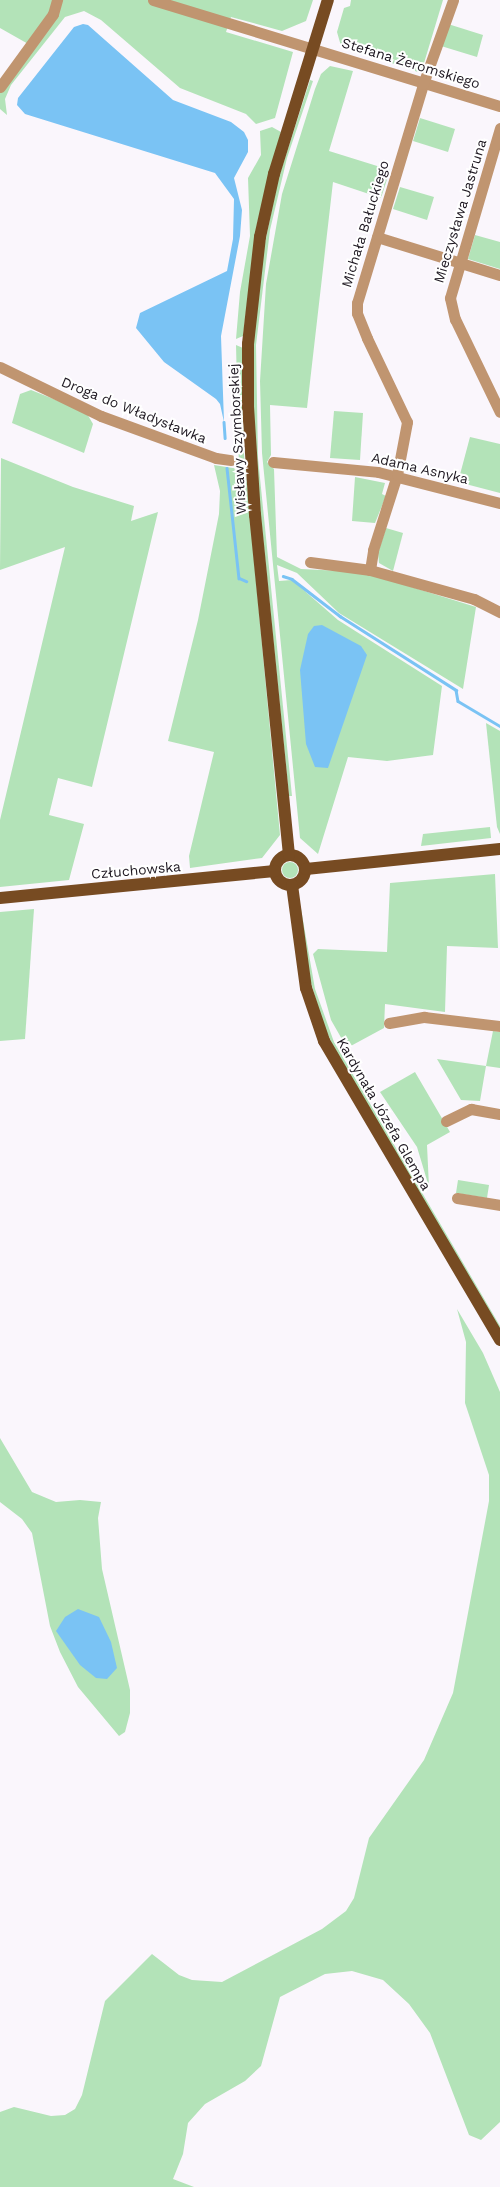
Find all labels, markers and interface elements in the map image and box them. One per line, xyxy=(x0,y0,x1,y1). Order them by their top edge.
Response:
street label: Stefana Żeromskiego xyxy=(340,34,482,92)
street label: Mieczysława Jastruna xyxy=(430,137,490,285)
street label: Michała Bałuckiego xyxy=(338,158,392,290)
street label: Wisławy Szymborskiej xyxy=(225,363,249,515)
street label: Droga do Władysławka xyxy=(59,373,209,447)
street label: Adama Asnyka xyxy=(369,449,471,487)
street label: Człuchowska xyxy=(90,858,182,882)
street label: Kardynała Józefa Glempa xyxy=(333,1034,435,1194)

